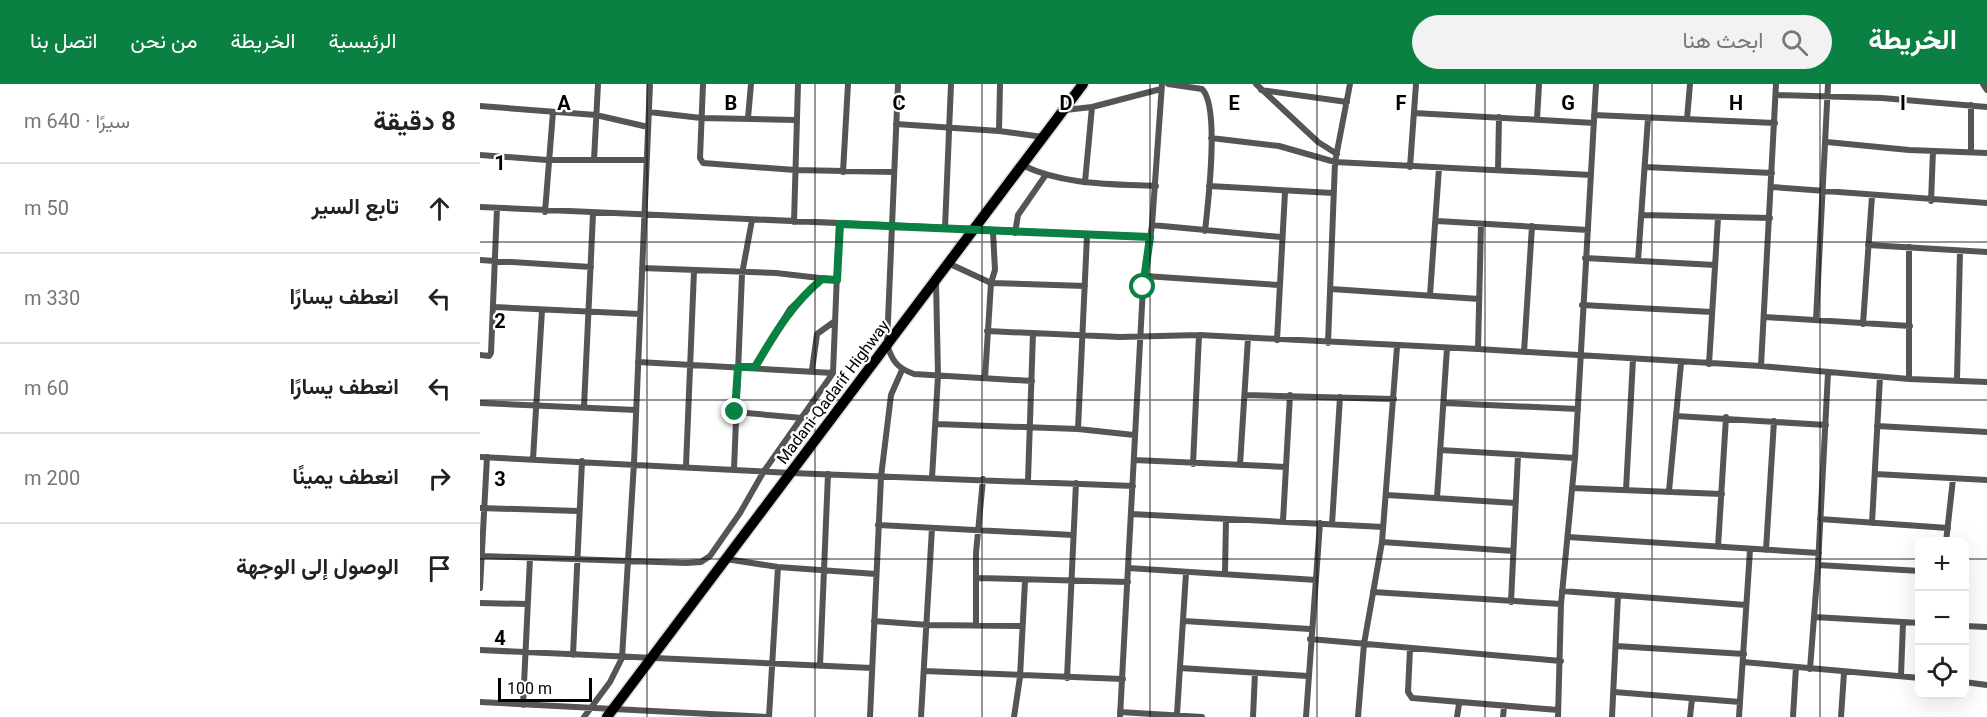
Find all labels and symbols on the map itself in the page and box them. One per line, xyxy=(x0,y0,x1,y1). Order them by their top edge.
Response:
text: A xyxy=(557,91,571,115)
text: B xyxy=(725,91,737,115)
text: C xyxy=(892,91,906,115)
text: D xyxy=(1060,91,1073,115)
text: E xyxy=(1228,91,1240,115)
text: F xyxy=(1396,91,1407,115)
text: G xyxy=(1561,91,1575,115)
text: H xyxy=(1729,91,1743,115)
text: I xyxy=(1900,91,1906,115)
text: 1 xyxy=(494,151,506,175)
route start xyxy=(1129,273,1155,299)
text: 2 xyxy=(494,309,506,333)
street label: Madani-Qadarif Highway xyxy=(773,316,894,468)
route end xyxy=(721,398,747,424)
text: 3 xyxy=(494,467,506,491)
text: 4 xyxy=(494,626,506,650)
scale bar xyxy=(498,675,592,702)

